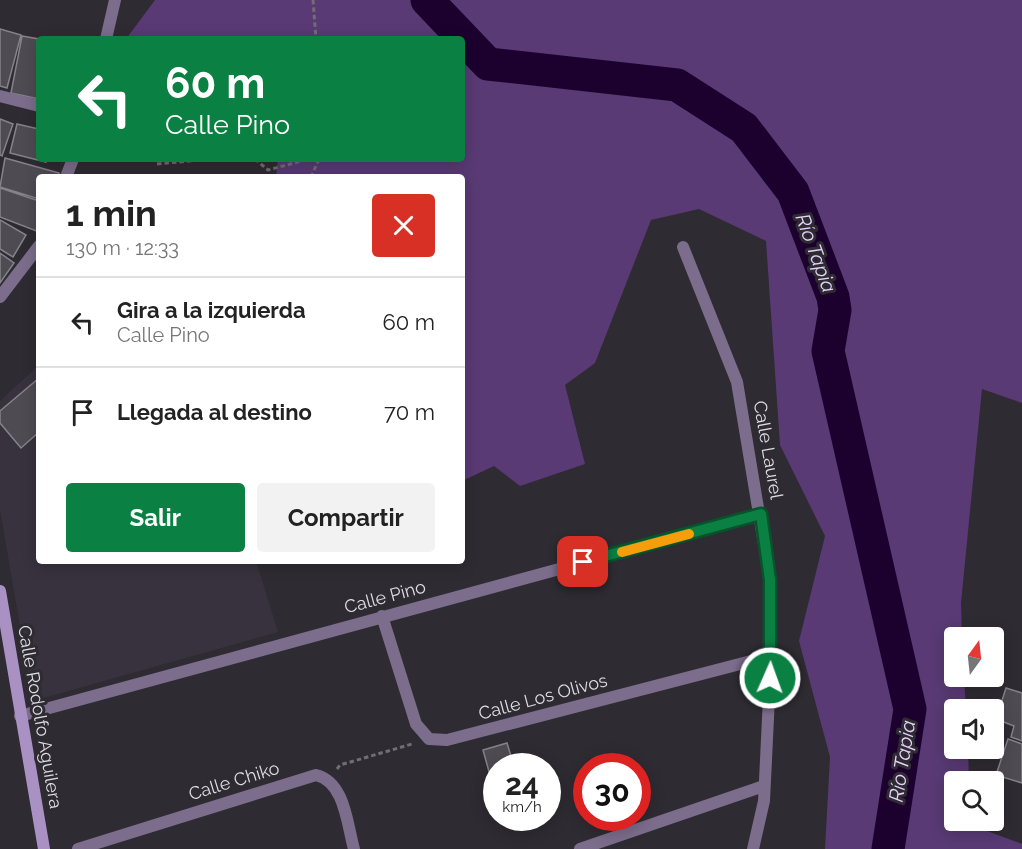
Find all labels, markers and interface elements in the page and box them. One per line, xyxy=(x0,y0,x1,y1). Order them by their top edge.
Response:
text: 60 m xyxy=(165,59,265,108)
icon: left xyxy=(66,60,144,138)
text: Calle Pino xyxy=(165,109,290,140)
text: 1 min xyxy=(66,192,157,234)
button: close xyxy=(372,194,435,257)
water label: Río Tapia xyxy=(791,210,841,296)
text: 130 m · 12:33 xyxy=(66,236,179,260)
text: Gira a la izquierda xyxy=(117,297,306,323)
icon: left xyxy=(66,306,99,339)
text: 60 m xyxy=(382,309,435,335)
text: Calle Pino xyxy=(117,323,210,347)
icon: arrive xyxy=(66,396,99,429)
text: Llegada al destino xyxy=(117,399,312,425)
text: 70 m xyxy=(384,399,435,425)
street label: Calle Laurel xyxy=(750,399,787,501)
button: Salir xyxy=(66,483,245,552)
button: Compartir xyxy=(257,483,435,552)
pin xyxy=(557,536,608,587)
icon: arrive xyxy=(566,545,599,578)
street label: Calle Pino xyxy=(342,576,428,617)
street label: Calle Rodolfo Aguilera xyxy=(14,624,67,810)
north arrow xyxy=(944,627,1004,687)
map controls xyxy=(944,627,1004,831)
position arrow xyxy=(738,646,802,710)
street label: Calle Los Olivos xyxy=(476,669,610,724)
button: sound xyxy=(944,699,1004,759)
water label: Río Tapia xyxy=(884,718,920,803)
speed limit sign: 30 xyxy=(573,753,651,831)
street label: Calle Chiko xyxy=(186,757,282,804)
text: 24 xyxy=(505,767,539,802)
button: search xyxy=(944,771,1004,831)
text: km/h xyxy=(502,798,542,816)

